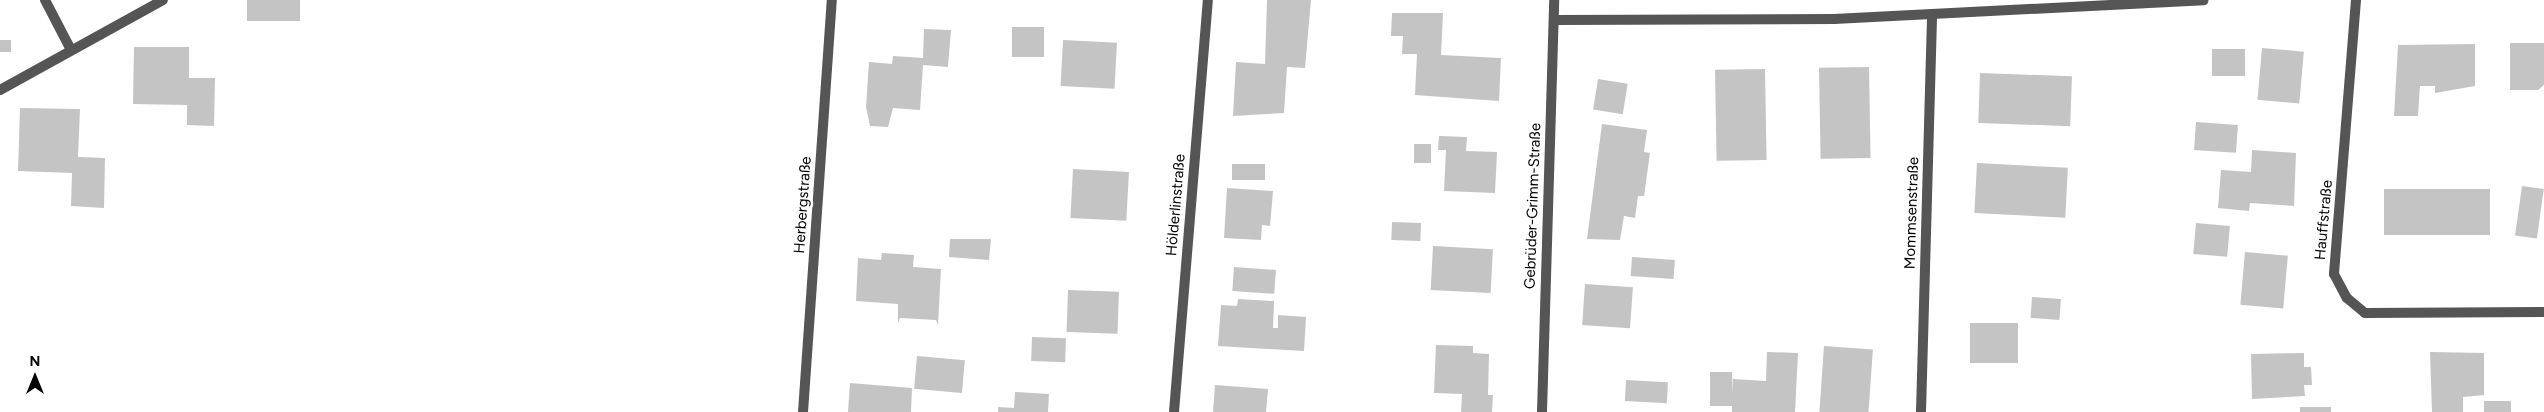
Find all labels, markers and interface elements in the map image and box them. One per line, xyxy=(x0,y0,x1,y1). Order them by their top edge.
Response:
street label: Gebrüder-Grimm-Straße xyxy=(1521,123,1545,289)
street label: Hölderlinstraße xyxy=(1163,153,1189,257)
street label: Herbergstraße xyxy=(791,156,815,254)
street label: Mommsenstraße xyxy=(1901,156,1923,270)
street label: Hauffstraße xyxy=(2312,179,2336,261)
north arrow xyxy=(10,352,60,402)
text: N xyxy=(30,353,40,370)

